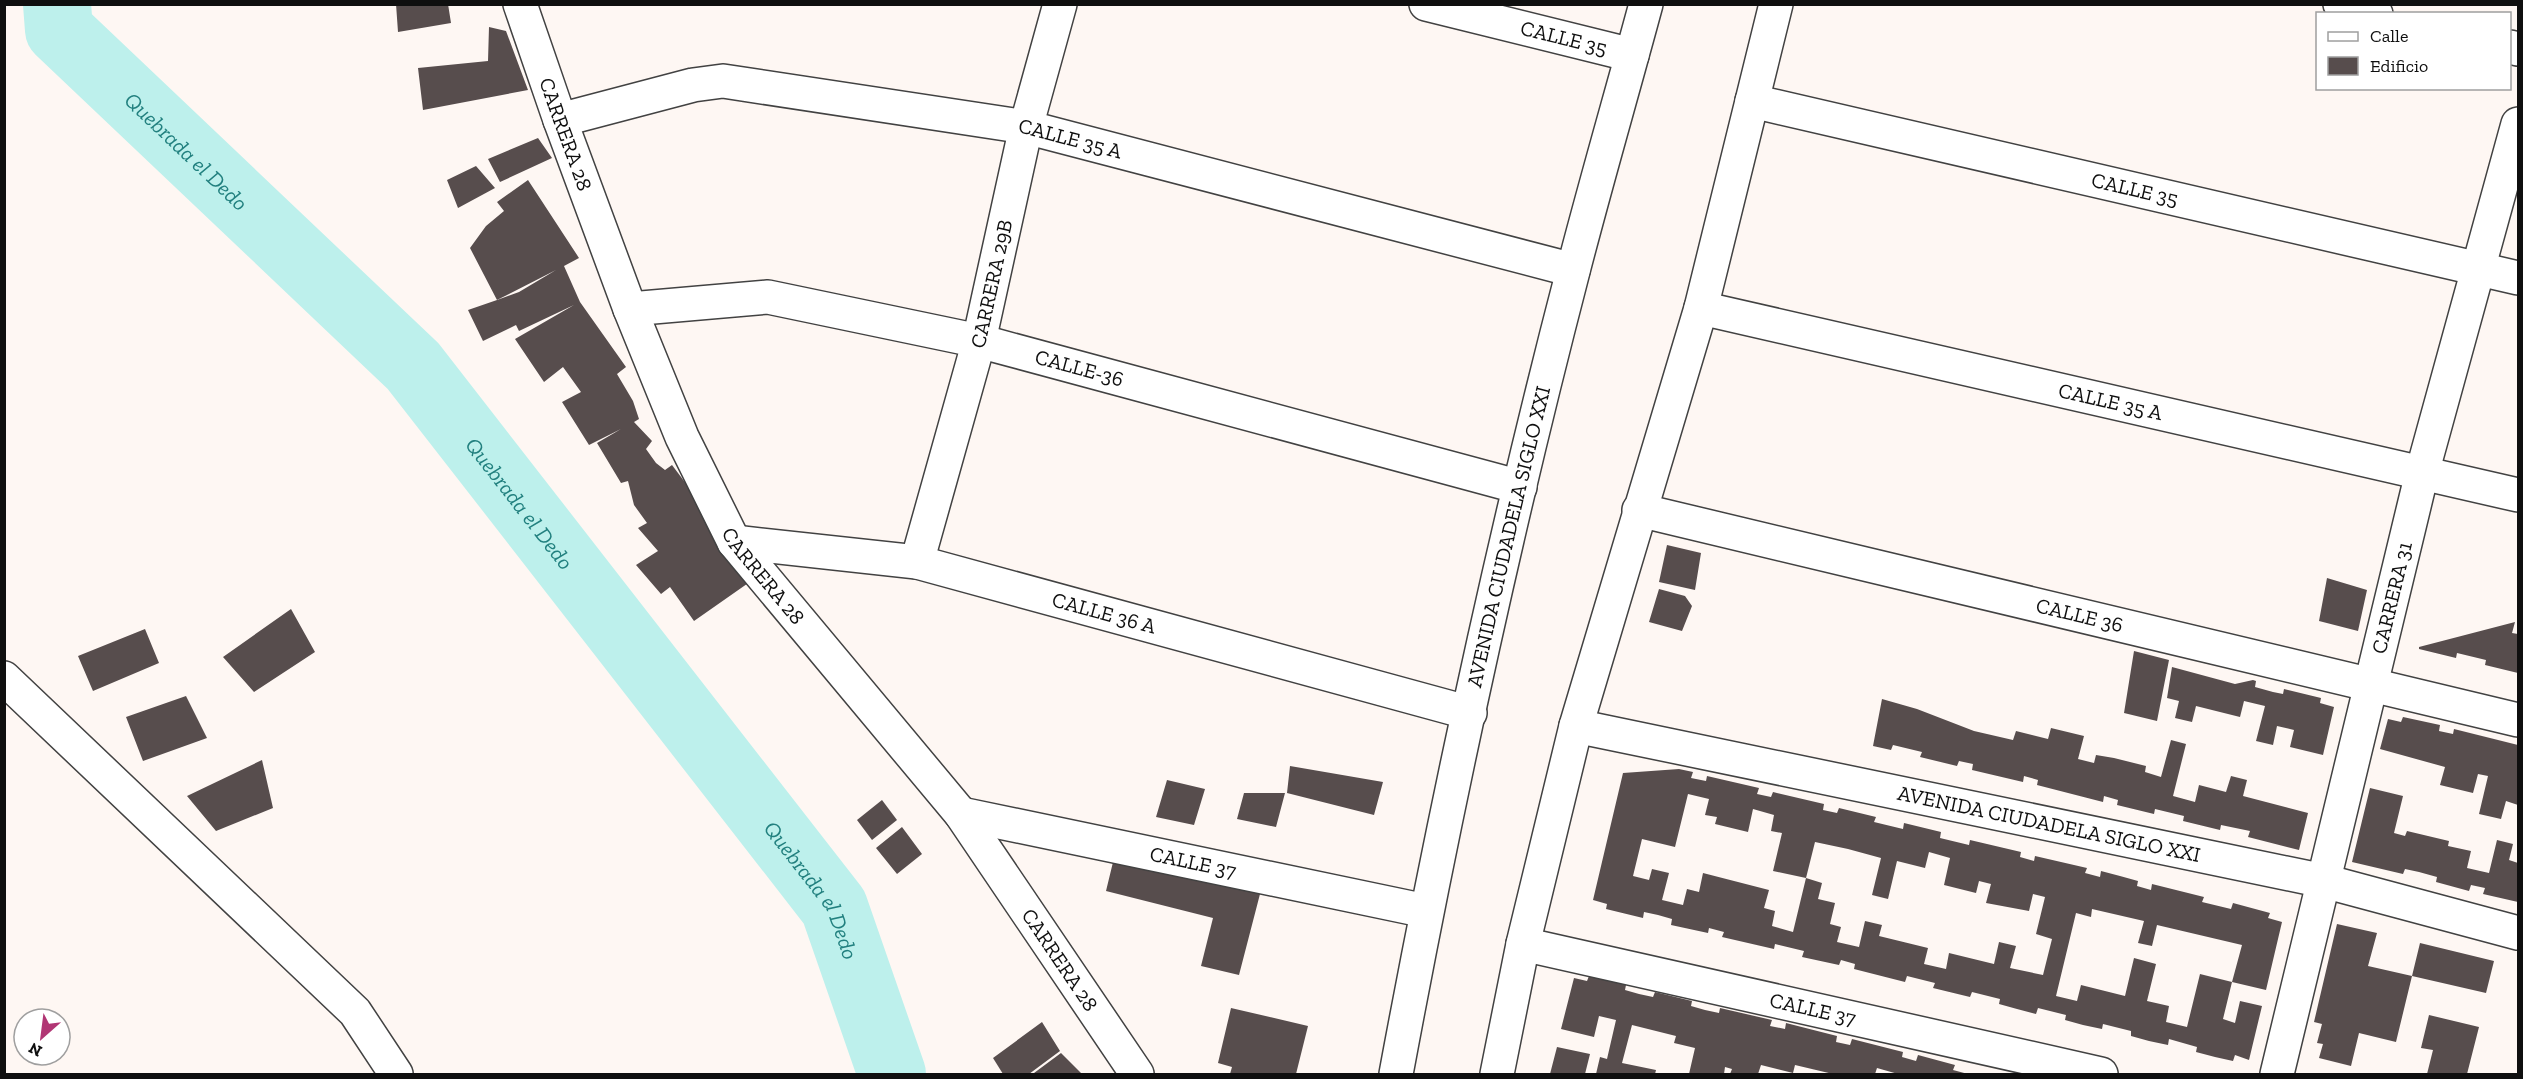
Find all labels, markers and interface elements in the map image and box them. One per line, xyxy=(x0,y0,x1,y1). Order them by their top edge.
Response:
legend xyxy=(2316,12,2511,90)
street label: CALLE 35 xyxy=(1518,15,1610,60)
text: Calle xyxy=(2370,25,2408,47)
text: Edificio xyxy=(2370,55,2428,77)
street label: CARRERA 28 xyxy=(534,74,598,194)
water label: Quebrada el Dedo xyxy=(119,87,254,216)
street label: CALLE 35 A xyxy=(1017,113,1125,164)
street label: CALLE 35 xyxy=(2089,167,2181,211)
street label: CARRERA 29B xyxy=(965,217,1017,351)
street label: CALLE-36 xyxy=(1032,344,1126,391)
street label: CALLE 35 A xyxy=(2056,377,2165,425)
street label: AVENIDA CIUDADELA SIGLO XXI xyxy=(1461,383,1555,690)
water label: Quebrada el Dedo xyxy=(460,432,579,575)
street label: CARRERA 28 xyxy=(717,523,810,629)
street label: CARRERA 31 xyxy=(2366,539,2417,656)
street label: CALLE 36 A xyxy=(1050,587,1159,639)
street label: CALLE 36 xyxy=(2034,592,2126,637)
street label: AVENIDA CIUDADELA SIGLO XXI xyxy=(1896,780,2203,867)
water label: Quebrada el Dedo xyxy=(758,816,864,963)
street label: CALLE 37 xyxy=(1148,841,1239,883)
street label: CARRERA 28 xyxy=(1017,904,1104,1016)
street label: CALLE 37 xyxy=(1767,987,1858,1030)
north arrow xyxy=(12,1007,72,1067)
text: N xyxy=(25,1039,45,1061)

